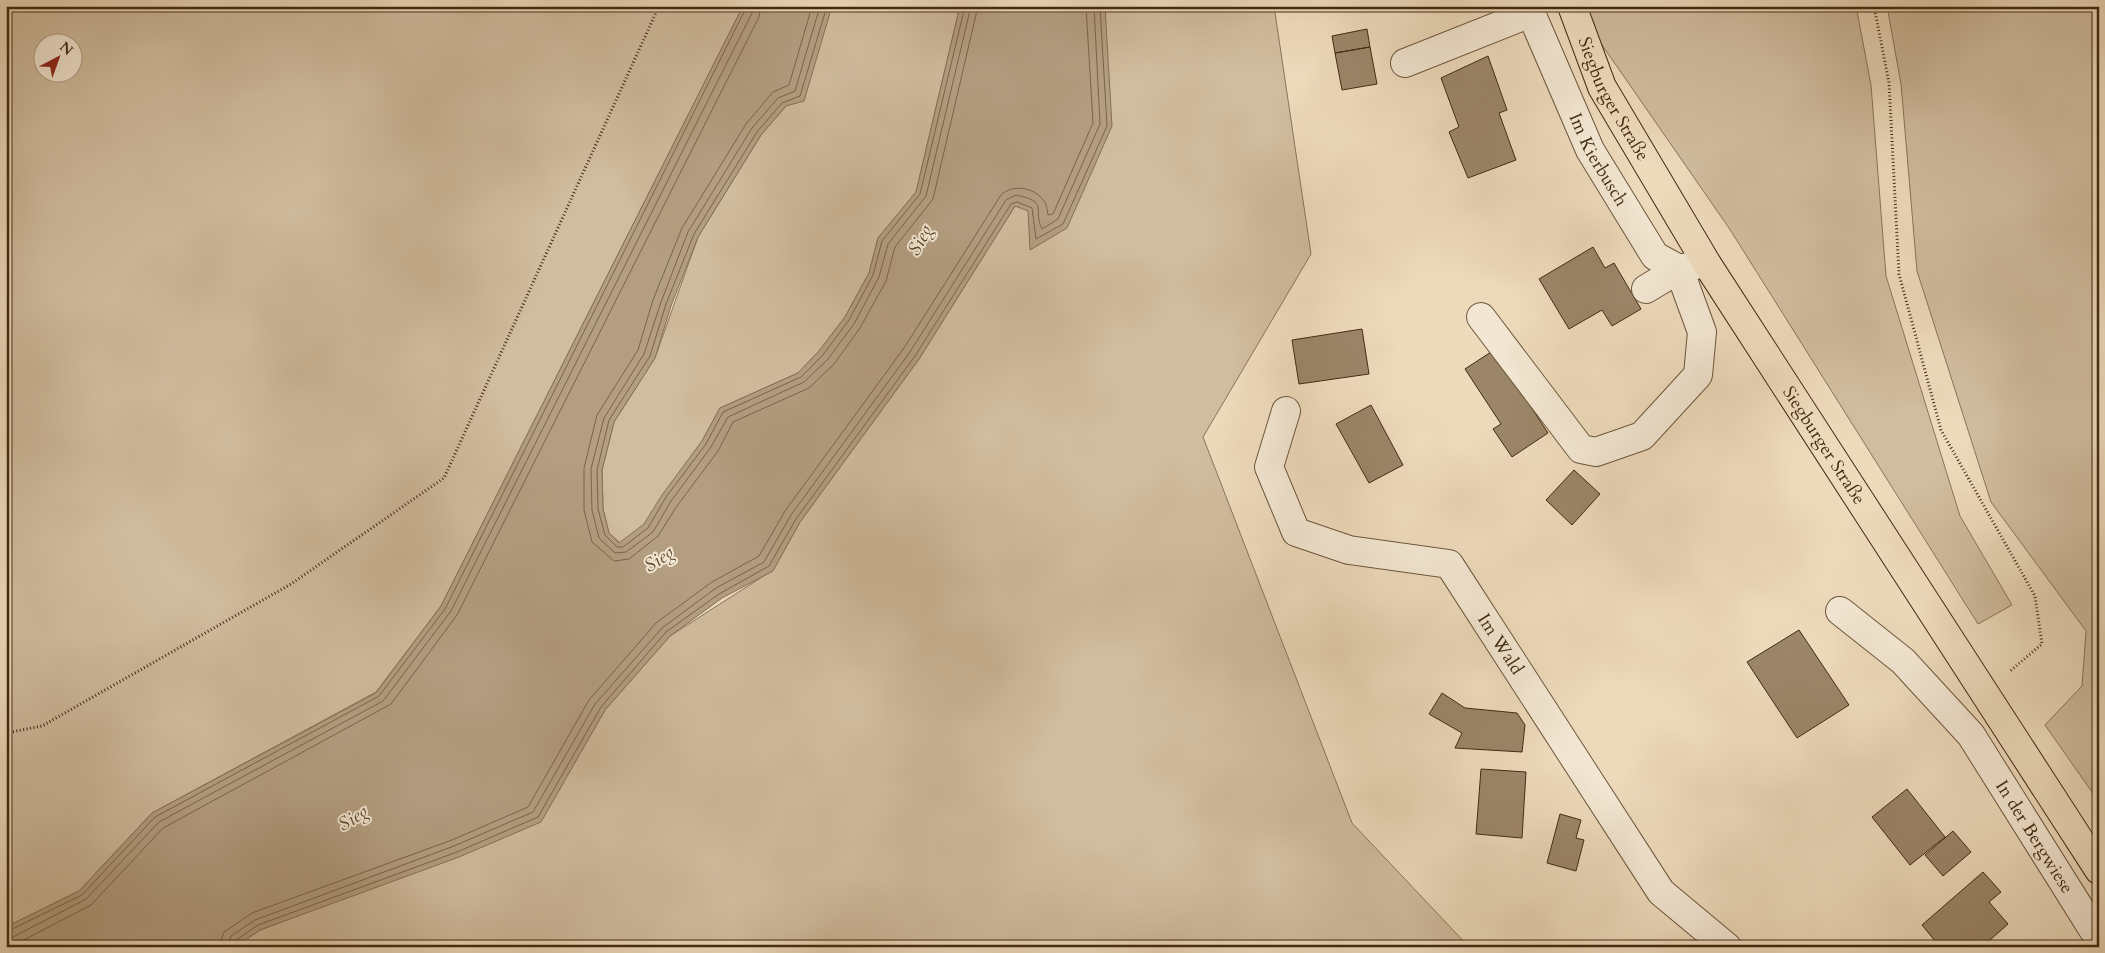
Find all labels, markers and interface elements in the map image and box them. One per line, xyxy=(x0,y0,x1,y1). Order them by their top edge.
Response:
north arrow xyxy=(32,32,82,82)
street label: Siegburger Straße xyxy=(1572,33,1655,165)
text: N xyxy=(55,37,77,60)
street label: Im Kierbusch xyxy=(1563,109,1634,211)
water label: Sieg xyxy=(901,220,939,260)
street label: Siegburger Straße xyxy=(1777,381,1872,509)
water label: Sieg xyxy=(639,539,680,579)
street label: Im Wald xyxy=(1472,609,1530,680)
street label: In der Bergwiese xyxy=(1990,775,2080,898)
water label: Sieg xyxy=(333,798,374,837)

